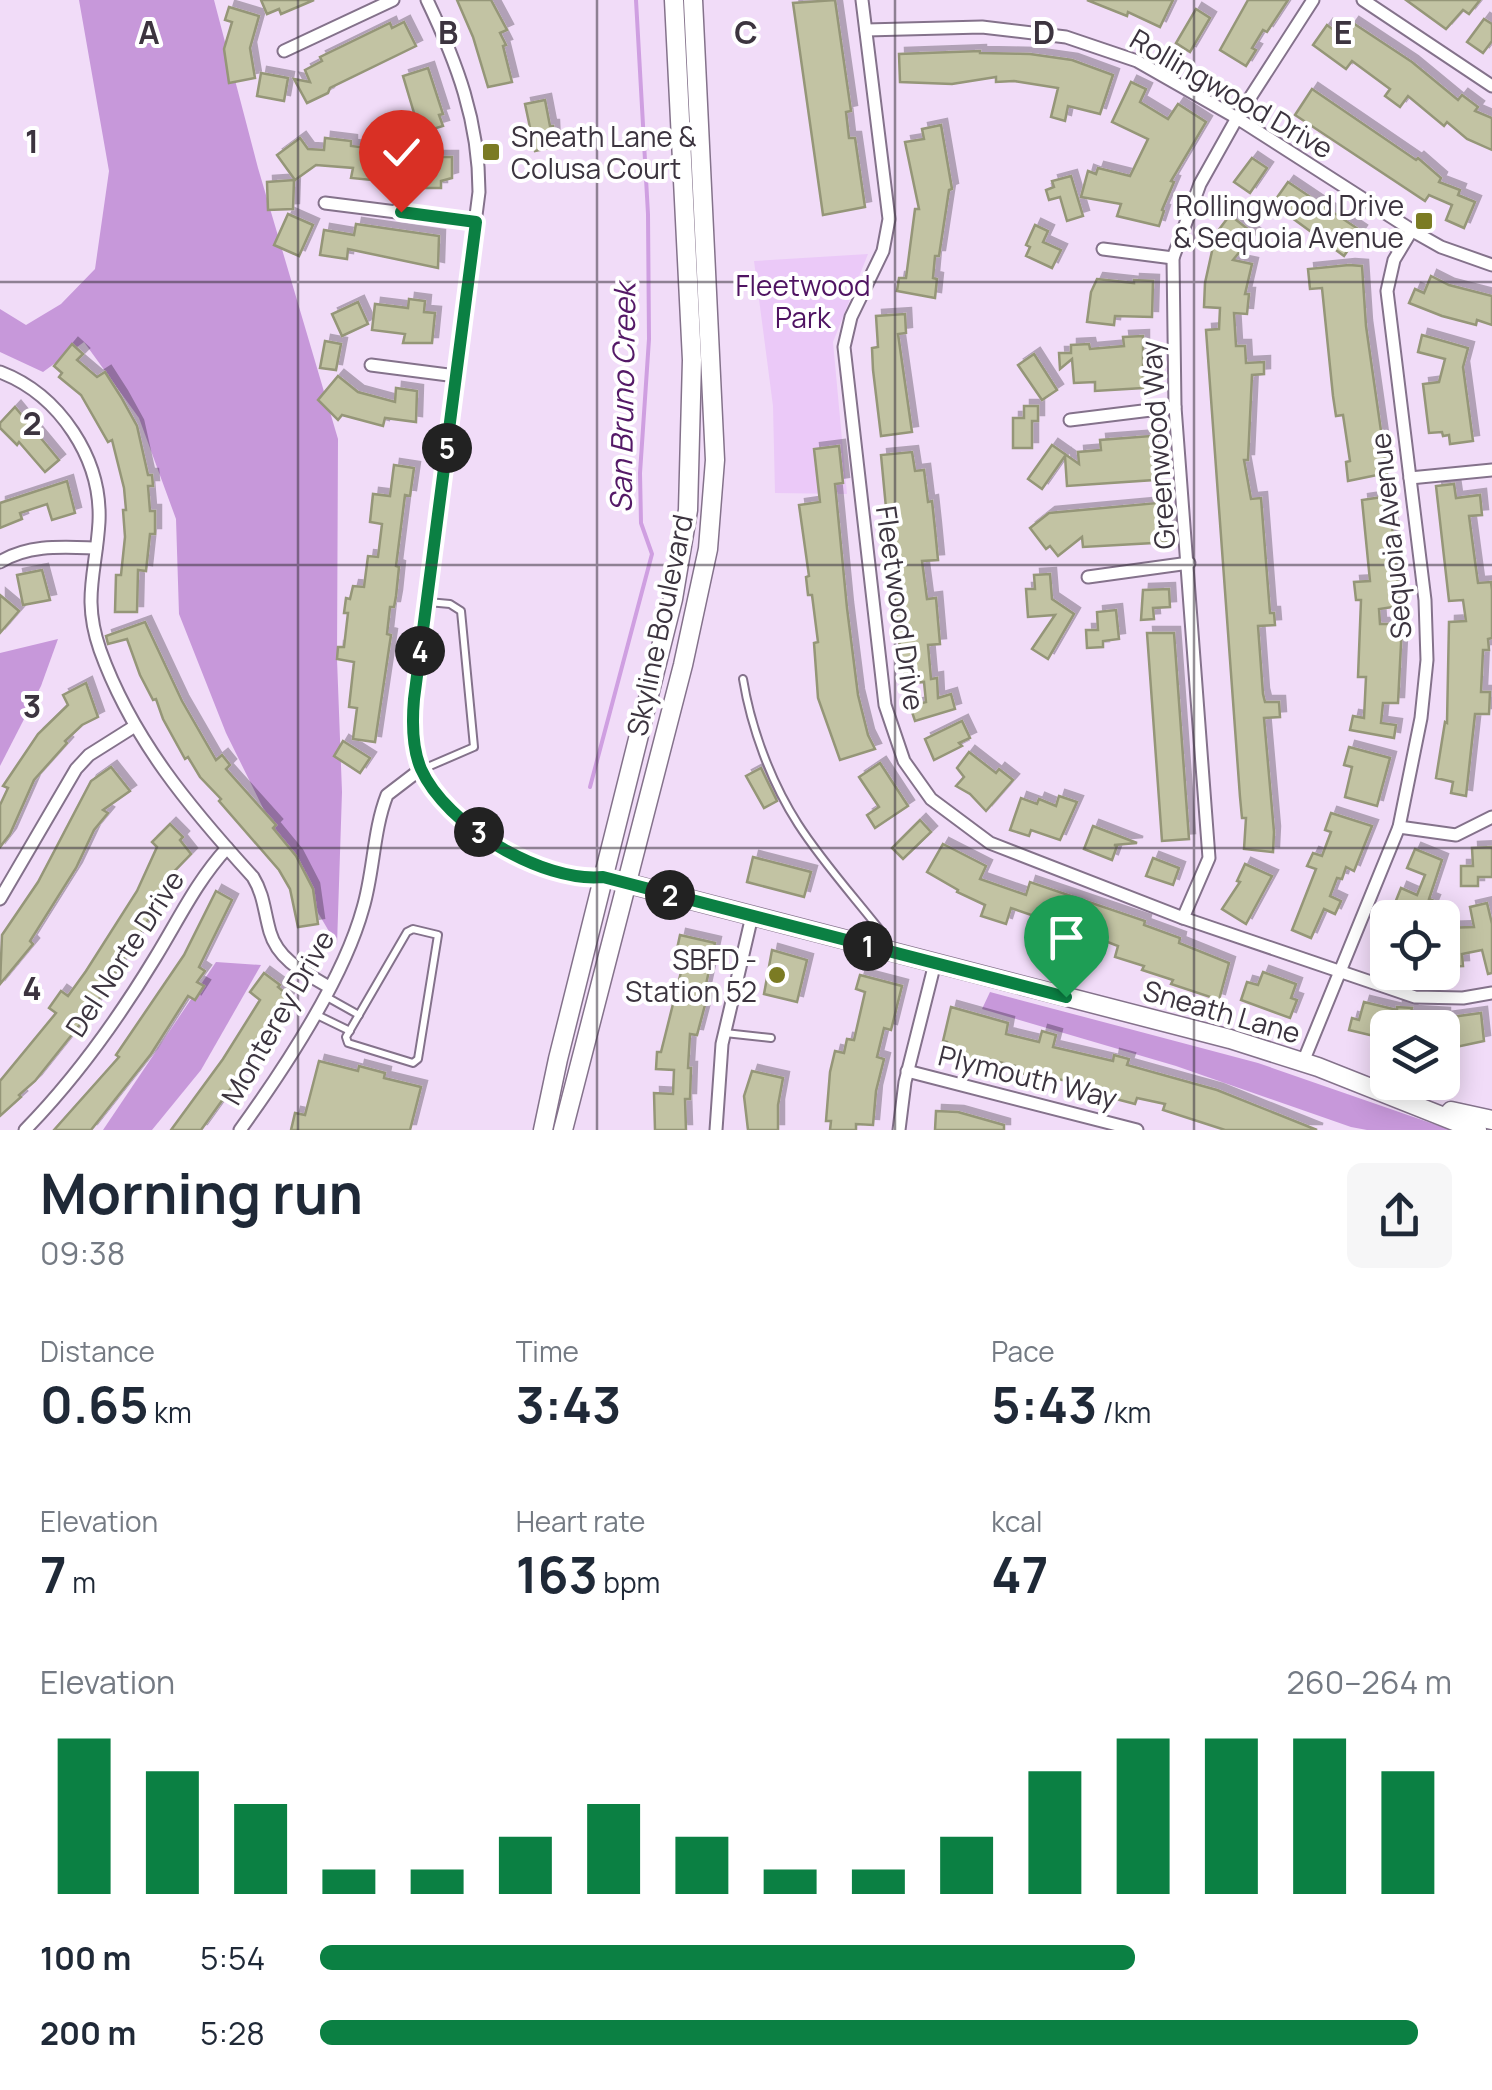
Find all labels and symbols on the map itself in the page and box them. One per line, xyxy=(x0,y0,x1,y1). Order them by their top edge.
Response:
text: A xyxy=(138,10,160,54)
text: B xyxy=(438,10,458,54)
text: C xyxy=(734,10,758,54)
text: D xyxy=(1033,10,1055,54)
text: E xyxy=(1334,10,1352,54)
street label: Rollingwood Drive xyxy=(1123,19,1341,167)
pin xyxy=(359,110,444,213)
place label: Sneath Lane & Colusa Court xyxy=(511,117,696,187)
text: 1 xyxy=(25,119,39,163)
marker: Sneath Lane & Colusa Court xyxy=(480,141,502,163)
place label: Rollingwood Drive & Sequoia Avenue xyxy=(1173,186,1404,256)
marker: Rollingwood Drive & Sequoia Avenue xyxy=(1413,210,1435,232)
park label: Fleetwood Park xyxy=(735,266,871,336)
water label: San Bruno Creek xyxy=(600,279,645,513)
street label: Greenwood Way xyxy=(1131,339,1183,551)
text: 2 xyxy=(22,401,42,445)
pin: 5 xyxy=(422,423,472,473)
street label: Sequoia Avenue xyxy=(1360,431,1420,641)
street label: Fleetwood Drive xyxy=(868,503,934,713)
street label: Skyline Boulevard xyxy=(617,511,701,739)
pin: 4 xyxy=(395,626,445,676)
text: 3 xyxy=(23,684,41,728)
pin: 3 xyxy=(454,807,504,857)
street label: Del Norte Drive xyxy=(56,862,192,1044)
pin: 2 xyxy=(645,870,695,920)
pin xyxy=(1024,895,1109,998)
pin: 1 xyxy=(843,921,893,971)
street label: Monterey Drive xyxy=(212,923,342,1111)
place label: SBFD - Station 52 xyxy=(625,940,757,1010)
marker: SBFD - Station 52 xyxy=(766,964,788,986)
text: 4 xyxy=(22,966,42,1010)
street label: Sneath Lane xyxy=(1139,970,1305,1052)
street label: Plymouth Way xyxy=(935,1035,1122,1117)

